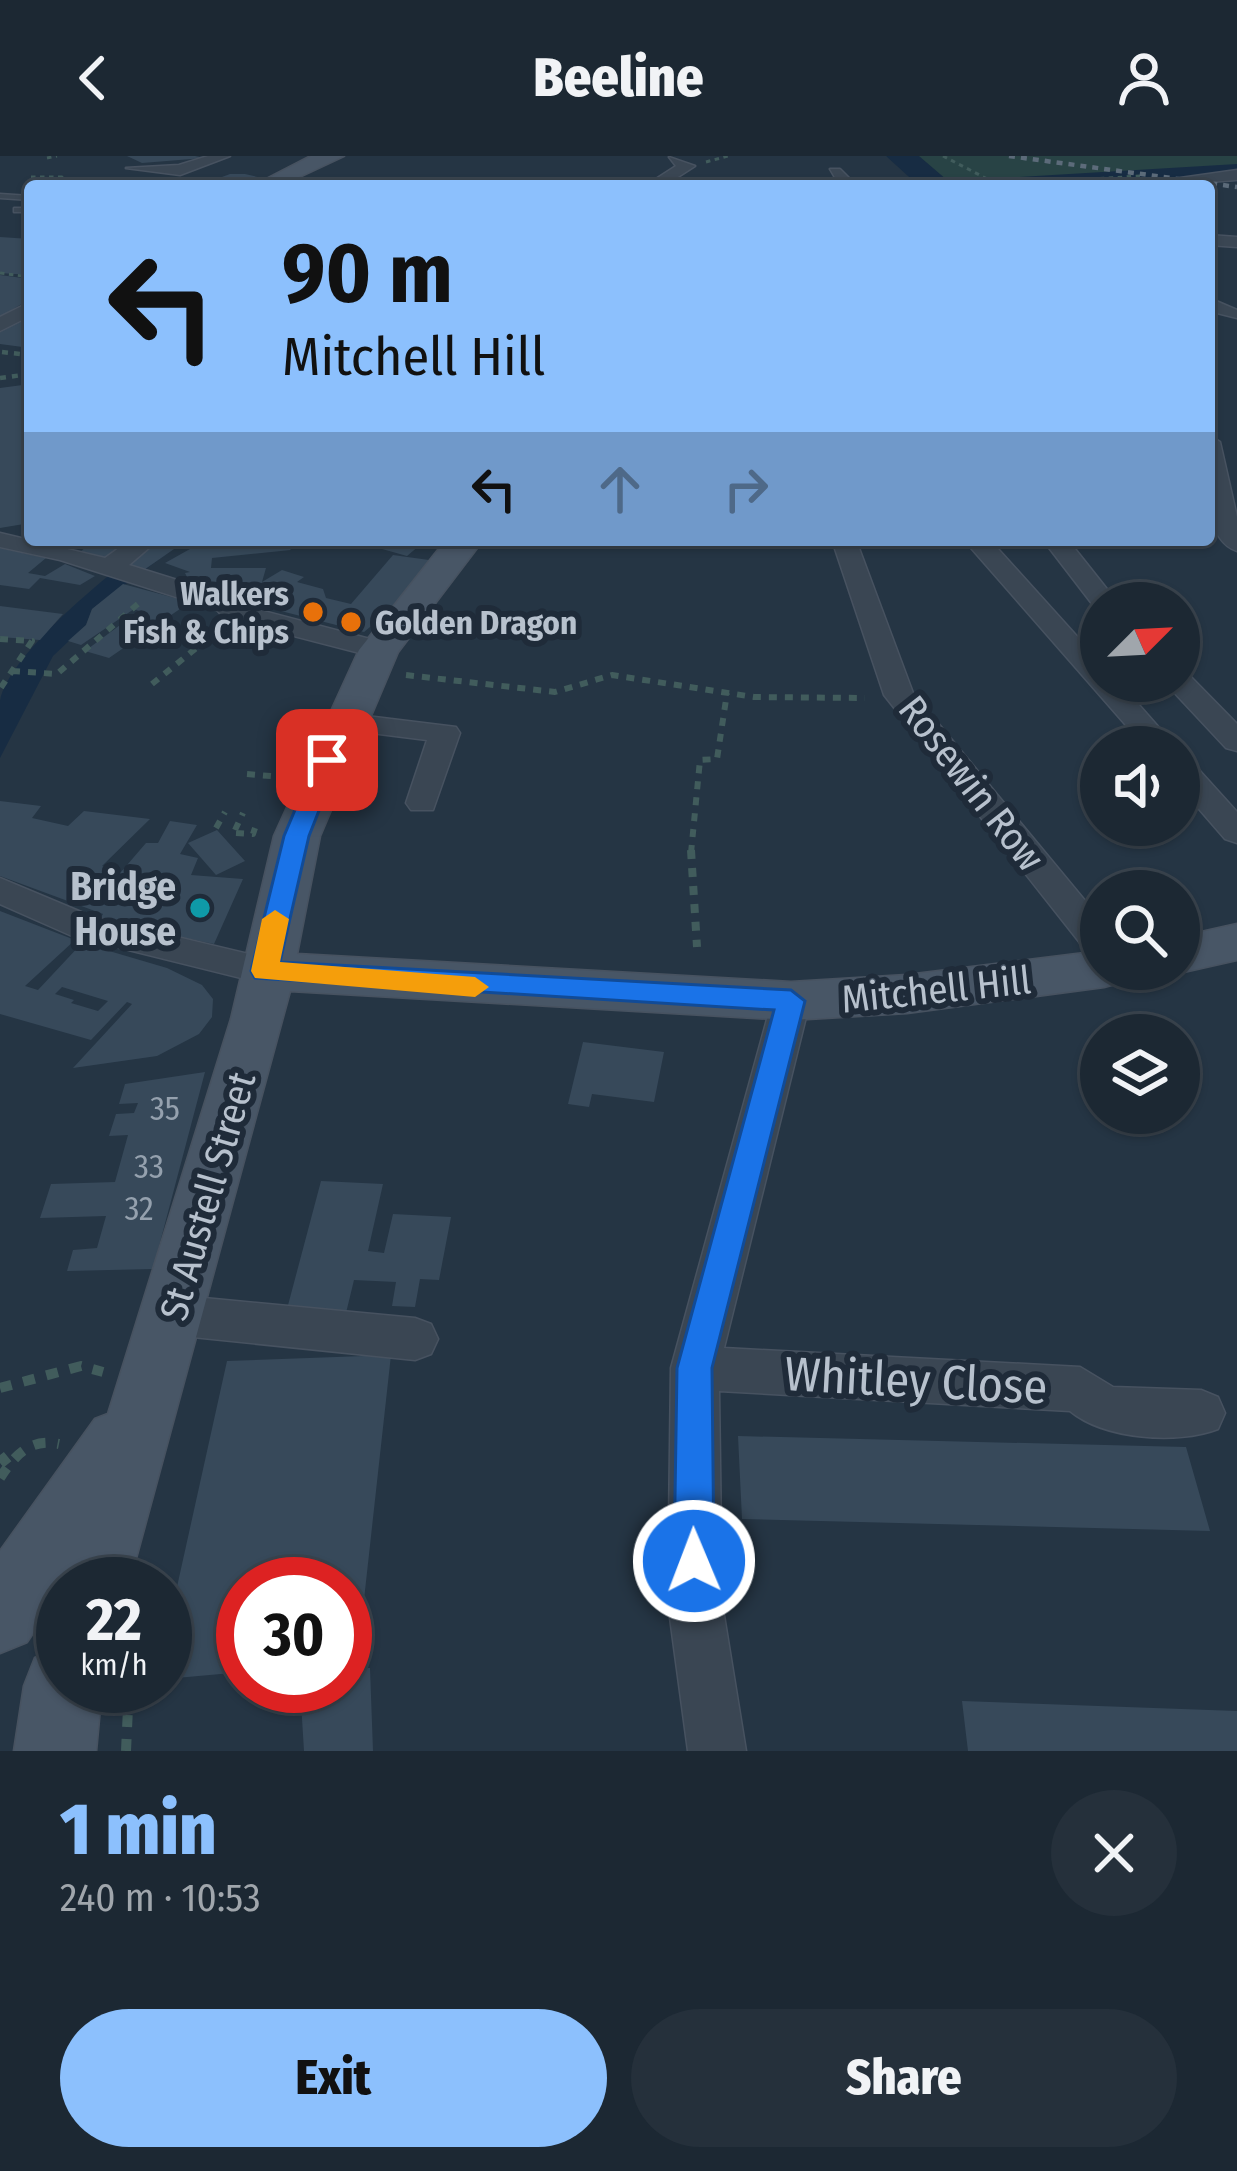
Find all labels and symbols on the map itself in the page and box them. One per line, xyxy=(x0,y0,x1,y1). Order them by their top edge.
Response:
place label: Walkers Fish & Chips xyxy=(123,574,289,652)
north arrow xyxy=(1080,582,1200,702)
marker: Walkers Fish & Chips xyxy=(300,599,326,625)
place label: Golden Dragon xyxy=(375,603,577,643)
marker: Golden Dragon xyxy=(338,609,364,635)
street label: Rosewin Row xyxy=(889,687,1054,880)
pin xyxy=(276,709,378,811)
place label: Bridge House xyxy=(70,864,176,955)
marker: Bridge House xyxy=(187,895,213,921)
street label: Mitchell Hill xyxy=(839,957,1033,1023)
street label: St Austell Street xyxy=(151,1067,265,1326)
house number: 35 xyxy=(150,1089,180,1129)
house number: 33 xyxy=(134,1147,164,1187)
house number: 32 xyxy=(124,1189,154,1229)
street label: Whitley Close xyxy=(783,1345,1049,1417)
position arrow xyxy=(631,1498,757,1624)
speed limit sign: 30 xyxy=(216,1557,372,1713)

